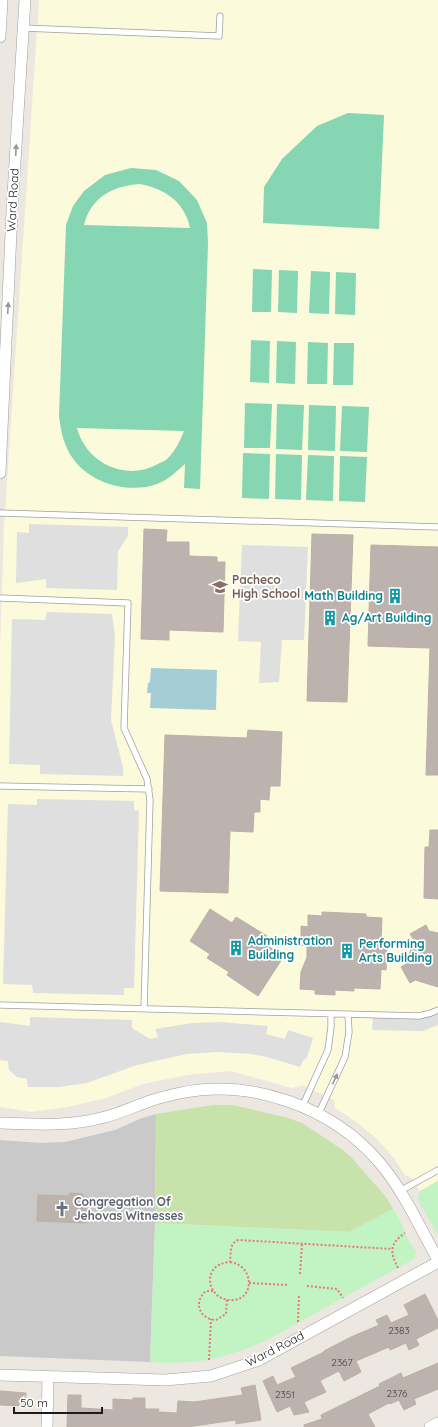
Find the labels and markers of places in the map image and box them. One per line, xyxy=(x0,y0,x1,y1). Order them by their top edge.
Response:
place label: Pacheco High School xyxy=(232,572,300,601)
school or university icon: Pacheco High School xyxy=(211,578,229,596)
building icon: Math Building xyxy=(386,587,404,605)
place label: Math Building xyxy=(304,588,383,603)
building icon: Ag/Art Building xyxy=(321,609,339,627)
place label: Ag/Art Building xyxy=(342,610,431,625)
place label: Administration Building xyxy=(248,933,333,962)
place label: Performing Arts Building xyxy=(359,936,432,965)
building icon: Administration Building xyxy=(227,939,245,957)
building icon: Performing Arts Building xyxy=(338,942,356,960)
place label: Congregation Of Jehovas Witnesses xyxy=(74,1194,184,1223)
church icon: Congregation Of Jehovas Witnesses xyxy=(53,1200,71,1218)

